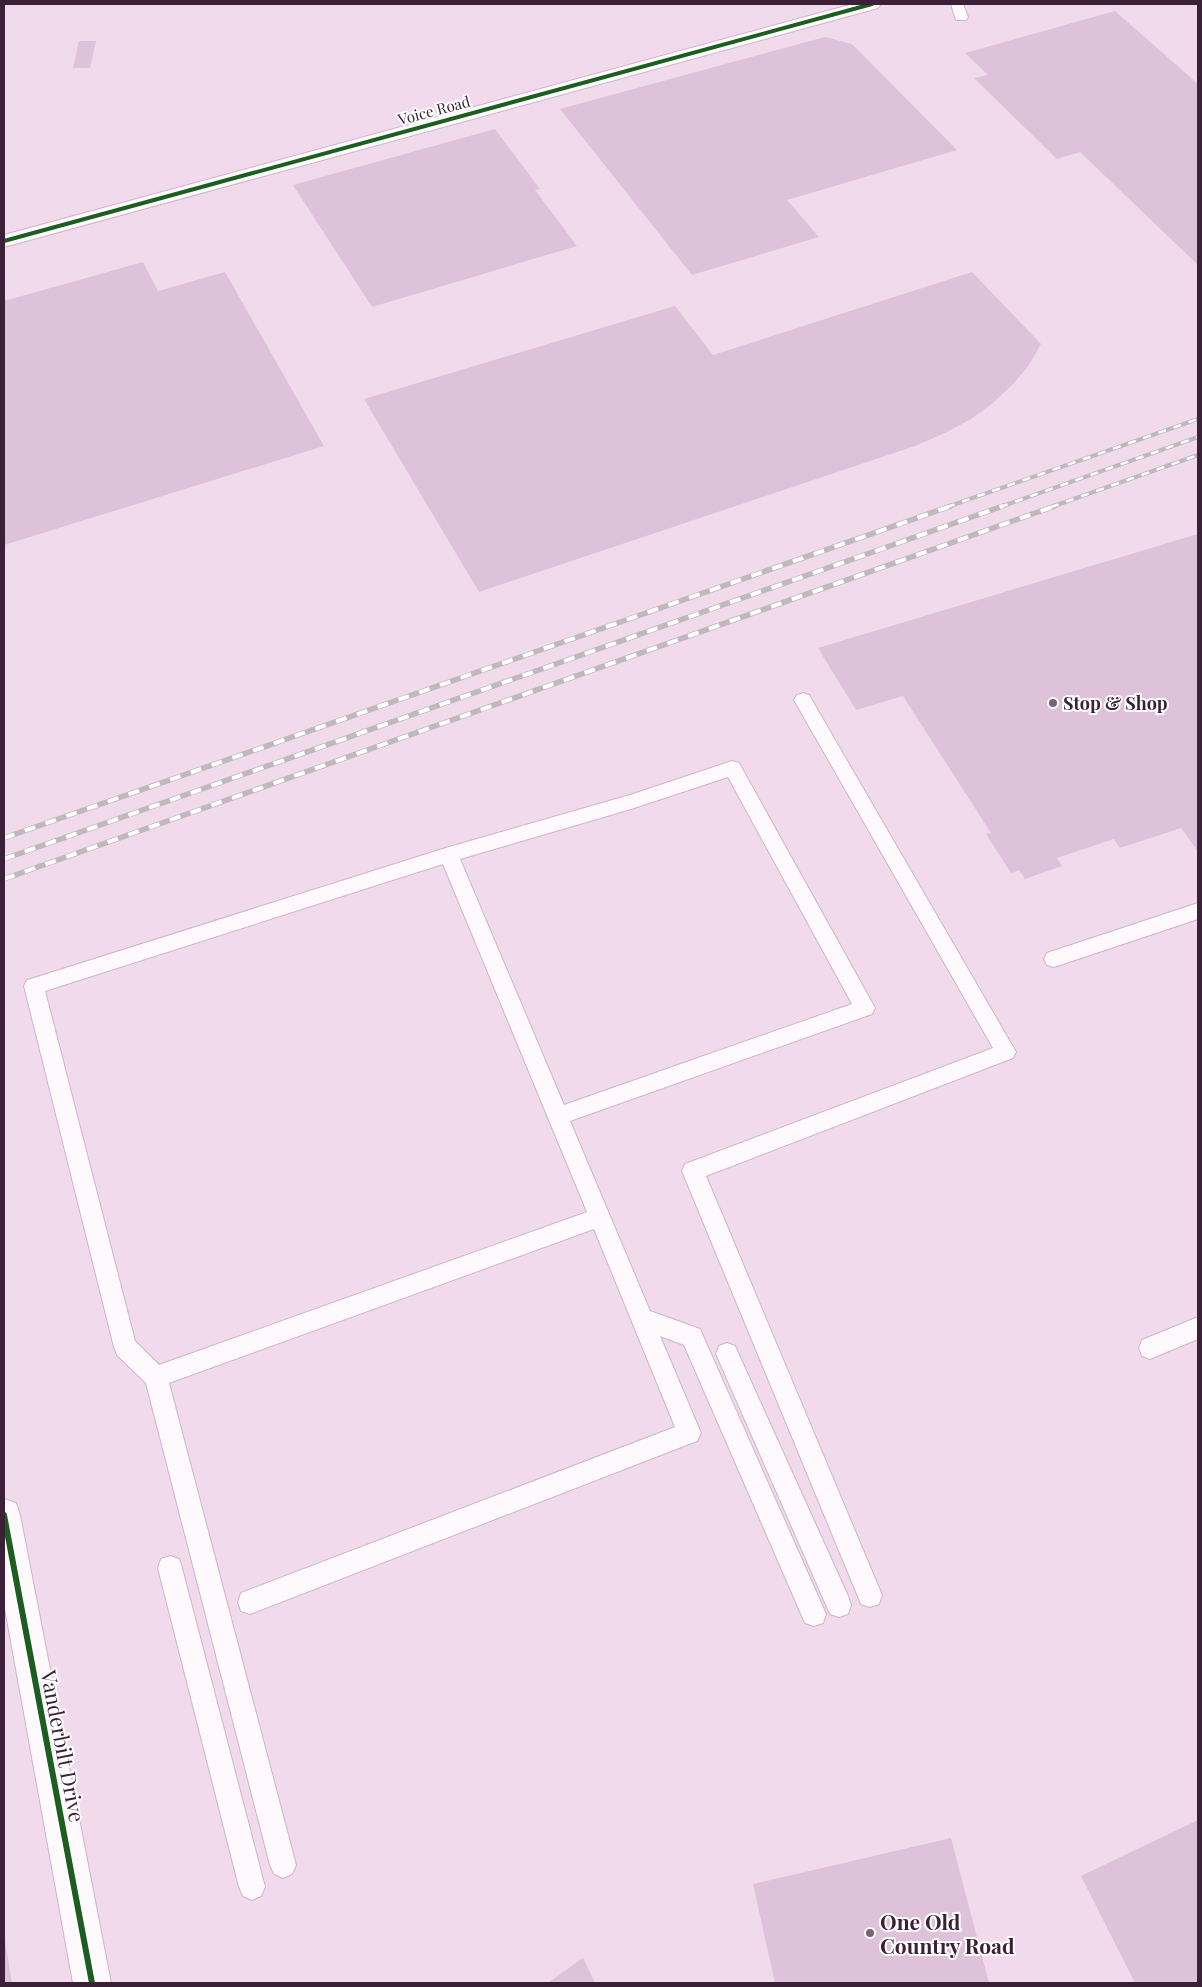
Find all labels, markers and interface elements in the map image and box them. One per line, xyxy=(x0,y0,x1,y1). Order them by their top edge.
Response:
street label: Voice Road xyxy=(395,91,473,129)
place label: Stop & Shop xyxy=(1063,691,1168,715)
marker: Stop & Shop xyxy=(1047,697,1059,709)
street label: Vanderbilt Drive xyxy=(35,1667,92,1824)
place label: One Old Country Road xyxy=(880,1907,1015,1959)
marker: One Old Country Road xyxy=(864,1927,876,1939)

